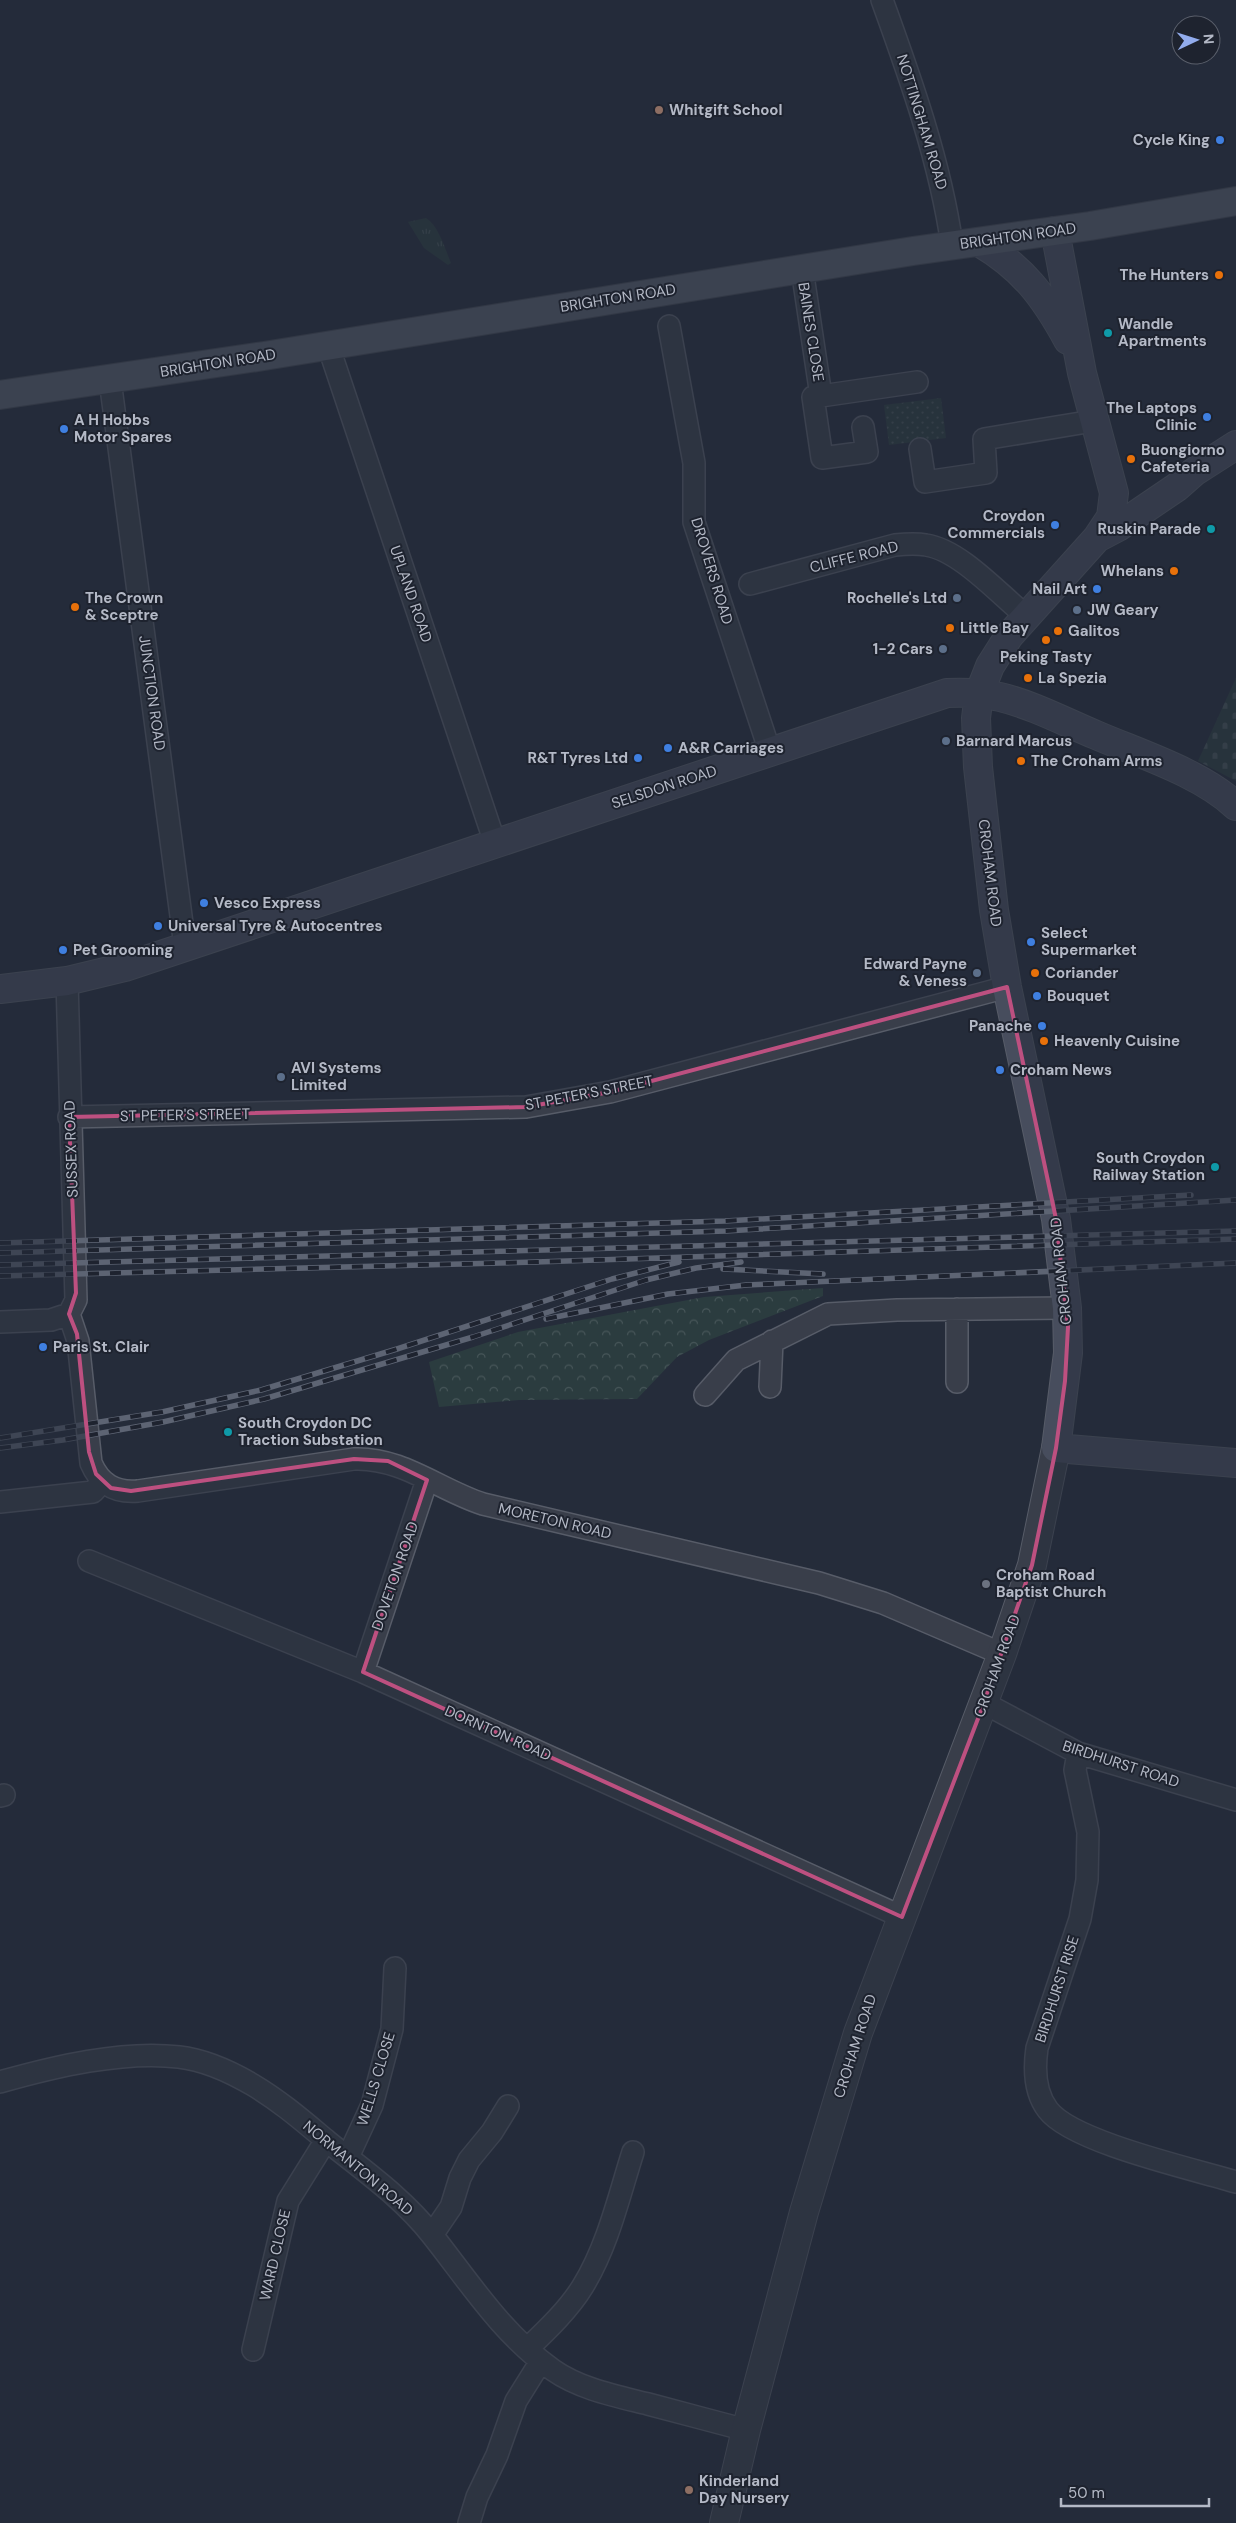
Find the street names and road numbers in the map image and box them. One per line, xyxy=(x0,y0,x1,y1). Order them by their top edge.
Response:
street label: NOTTINGHAM ROAD xyxy=(892,52,952,192)
street label: BRIGHTON ROAD xyxy=(959,218,1077,254)
street label: BRIGHTON ROAD xyxy=(559,279,677,317)
street label: BAINES CLOSE xyxy=(793,281,829,383)
street label: BRIGHTON ROAD xyxy=(159,344,277,382)
street label: DROVERS ROAD xyxy=(686,515,738,627)
street label: CLIFFE ROAD xyxy=(808,536,900,578)
street label: UPLAND ROAD xyxy=(385,543,437,645)
street label: JUNCTION ROAD xyxy=(134,634,170,752)
street label: SELSDON ROAD xyxy=(609,761,719,813)
street label: CROHAM ROAD xyxy=(973,818,1007,928)
street label: ST PETER'S STREET xyxy=(523,1071,655,1115)
street label: SUSSEX ROAD xyxy=(59,1100,83,1198)
street label: ST PETER'S STREET xyxy=(120,1104,250,1126)
street label: CROHAM ROAD xyxy=(1045,1216,1077,1326)
street label: MORETON ROAD xyxy=(496,1498,614,1544)
street label: DOVETON ROAD xyxy=(367,1519,423,1633)
street label: CROHAM ROAD xyxy=(969,1612,1025,1720)
street label: DORNTON ROAD xyxy=(441,1700,555,1766)
street label: BIRDHURST ROAD xyxy=(1060,1736,1182,1792)
street label: BIRDHURST RISE xyxy=(1030,1933,1084,2045)
street label: CROHAM ROAD xyxy=(829,1992,881,2100)
street label: WELLS CLOSE xyxy=(352,2029,400,2129)
street label: NORMANTON ROAD xyxy=(299,2116,417,2220)
street label: WARD CLOSE xyxy=(255,2207,295,2303)

